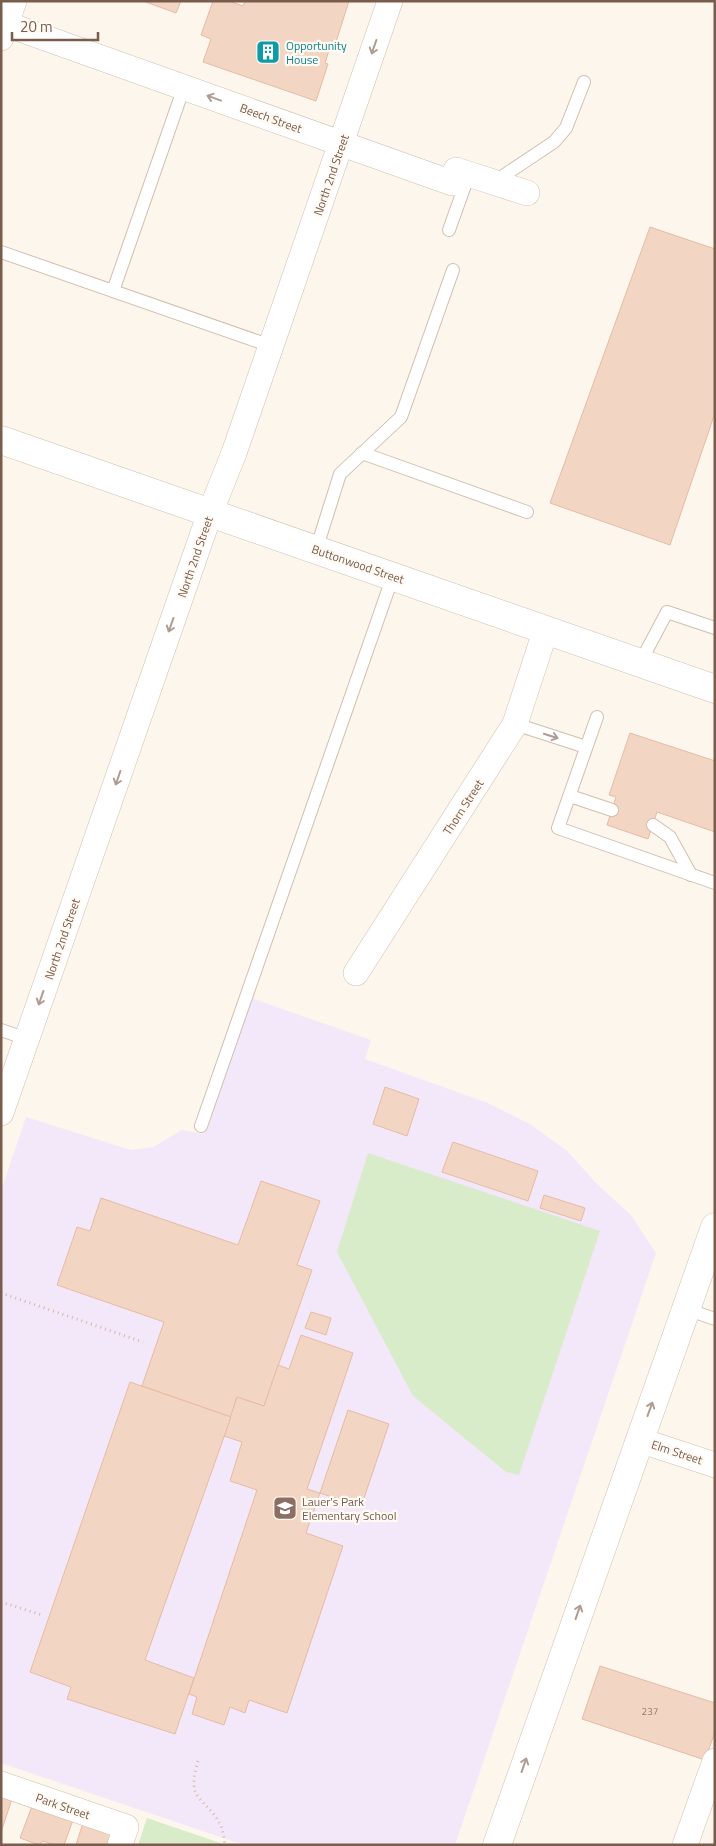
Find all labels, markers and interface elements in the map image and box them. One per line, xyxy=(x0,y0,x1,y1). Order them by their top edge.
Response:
scale bar xyxy=(12,10,99,42)
text: 20 m xyxy=(20,15,53,38)
place label: Opportunity House xyxy=(286,36,347,69)
building icon: Opportunity House xyxy=(255,39,281,65)
one-way arrow xyxy=(369,39,379,55)
one-way arrow xyxy=(206,93,222,102)
street label: Beech Street xyxy=(237,98,305,138)
street label: North 2nd Street xyxy=(308,131,354,218)
street label: North 2nd Street xyxy=(172,513,218,600)
street label: Buttonwood Street xyxy=(309,539,407,589)
one-way arrow xyxy=(166,617,175,632)
one-way arrow xyxy=(542,732,558,741)
one-way arrow xyxy=(112,770,122,786)
street label: Thorn Street xyxy=(438,775,489,839)
street label: North 2nd Street xyxy=(39,895,85,982)
one-way arrow xyxy=(36,990,45,1005)
one-way arrow xyxy=(646,1402,655,1417)
street label: Elm Street xyxy=(649,1435,706,1469)
place label: Lauer's Park Elementary School xyxy=(302,1492,396,1525)
school or university icon: Lauer's Park Elementary School xyxy=(272,1495,298,1521)
one-way arrow xyxy=(574,1604,584,1620)
house number: 237 xyxy=(642,1704,658,1719)
one-way arrow xyxy=(520,1757,530,1773)
street label: Park Street xyxy=(33,1788,94,1824)

